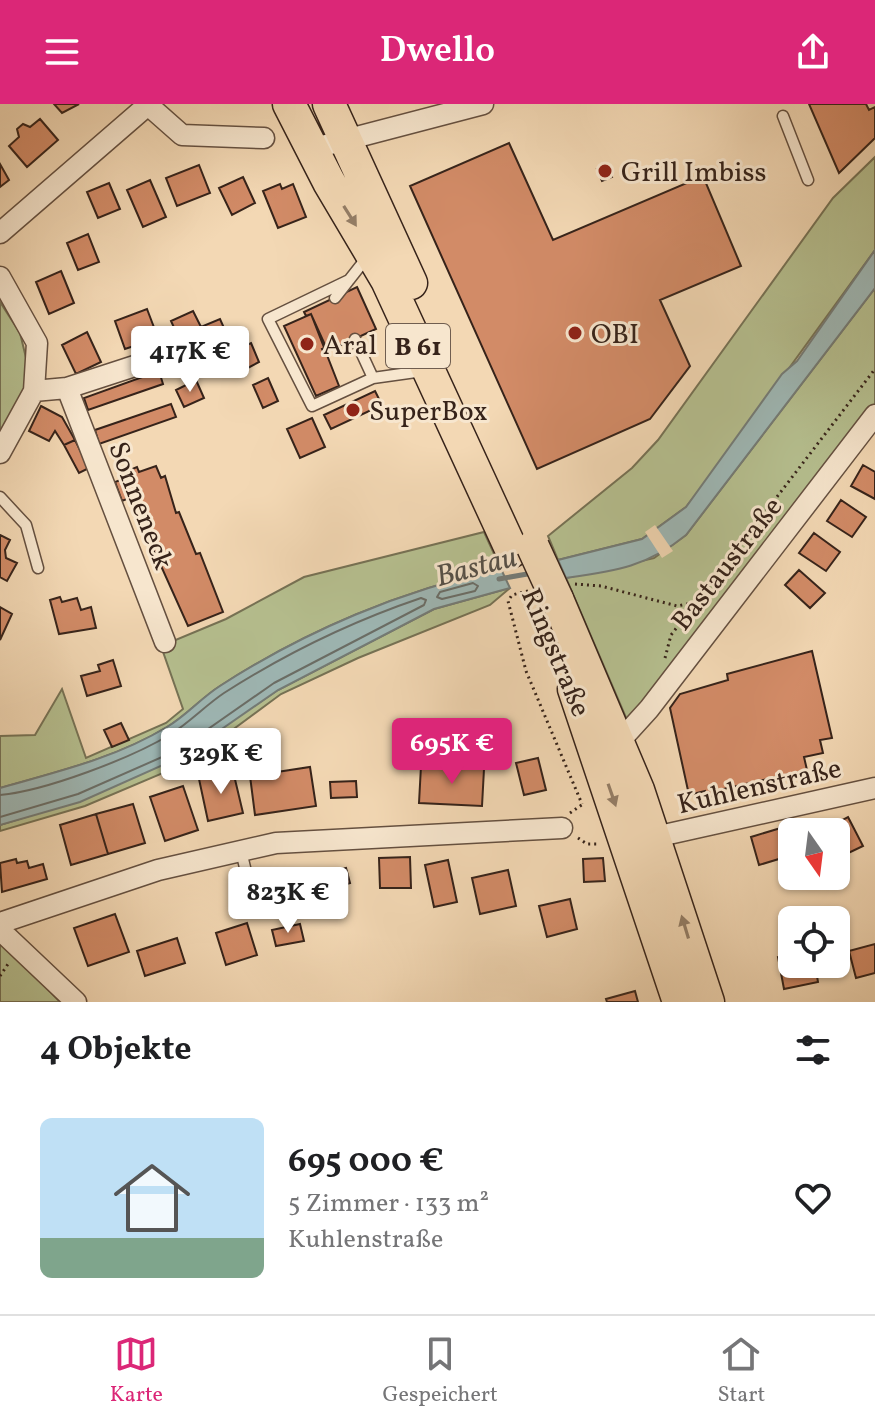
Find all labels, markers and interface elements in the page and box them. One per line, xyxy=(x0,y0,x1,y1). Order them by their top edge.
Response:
text: Dwello xyxy=(380,27,495,77)
icon: menu xyxy=(40,30,84,74)
icon: share xyxy=(791,30,835,74)
place label: Grill Imbiss xyxy=(621,154,766,193)
marker: Grill Imbiss xyxy=(596,162,614,180)
one-way arrow xyxy=(343,205,357,227)
place label: OBI xyxy=(591,316,639,355)
road number: B 61 xyxy=(386,324,450,368)
marker: OBI xyxy=(566,324,584,342)
pin: 417K € xyxy=(125,326,255,394)
place label: Aral xyxy=(323,327,377,366)
text: 417K € xyxy=(149,334,231,370)
marker: Aral xyxy=(298,335,316,353)
place label: SuperBox xyxy=(369,393,488,432)
marker: SuperBox xyxy=(344,401,362,419)
street label: Sonneneck xyxy=(97,436,182,575)
street label: Bastaustraße xyxy=(663,489,793,640)
water label: Bastau xyxy=(431,537,522,599)
street label: Ringstraße xyxy=(510,583,599,723)
pin: 695K € xyxy=(387,718,517,786)
text: 695K € xyxy=(410,726,494,762)
pin: 329K € xyxy=(156,728,286,796)
text: 329K € xyxy=(179,736,263,772)
street label: Kuhlenstraße xyxy=(674,750,845,825)
one-way arrow xyxy=(606,783,618,807)
north arrow xyxy=(778,818,850,890)
map controls xyxy=(778,818,850,978)
pin: 823K € xyxy=(223,867,353,935)
text: 823K € xyxy=(246,875,330,911)
button: locate xyxy=(778,906,850,978)
one-way arrow xyxy=(679,915,691,939)
text: 4 Objekte xyxy=(40,1027,192,1074)
icon: filters xyxy=(791,1028,835,1072)
text: 695 000 € xyxy=(288,1139,444,1186)
icon: home xyxy=(104,1150,200,1246)
icon: heart xyxy=(791,1176,835,1220)
text: 5 Zimmer · 133 m² xyxy=(288,1186,489,1222)
text: Kuhlenstraße xyxy=(288,1222,443,1258)
tab: Karte xyxy=(110,1332,163,1411)
tab: Gespeichert xyxy=(382,1332,498,1411)
tab: Start xyxy=(717,1332,765,1411)

